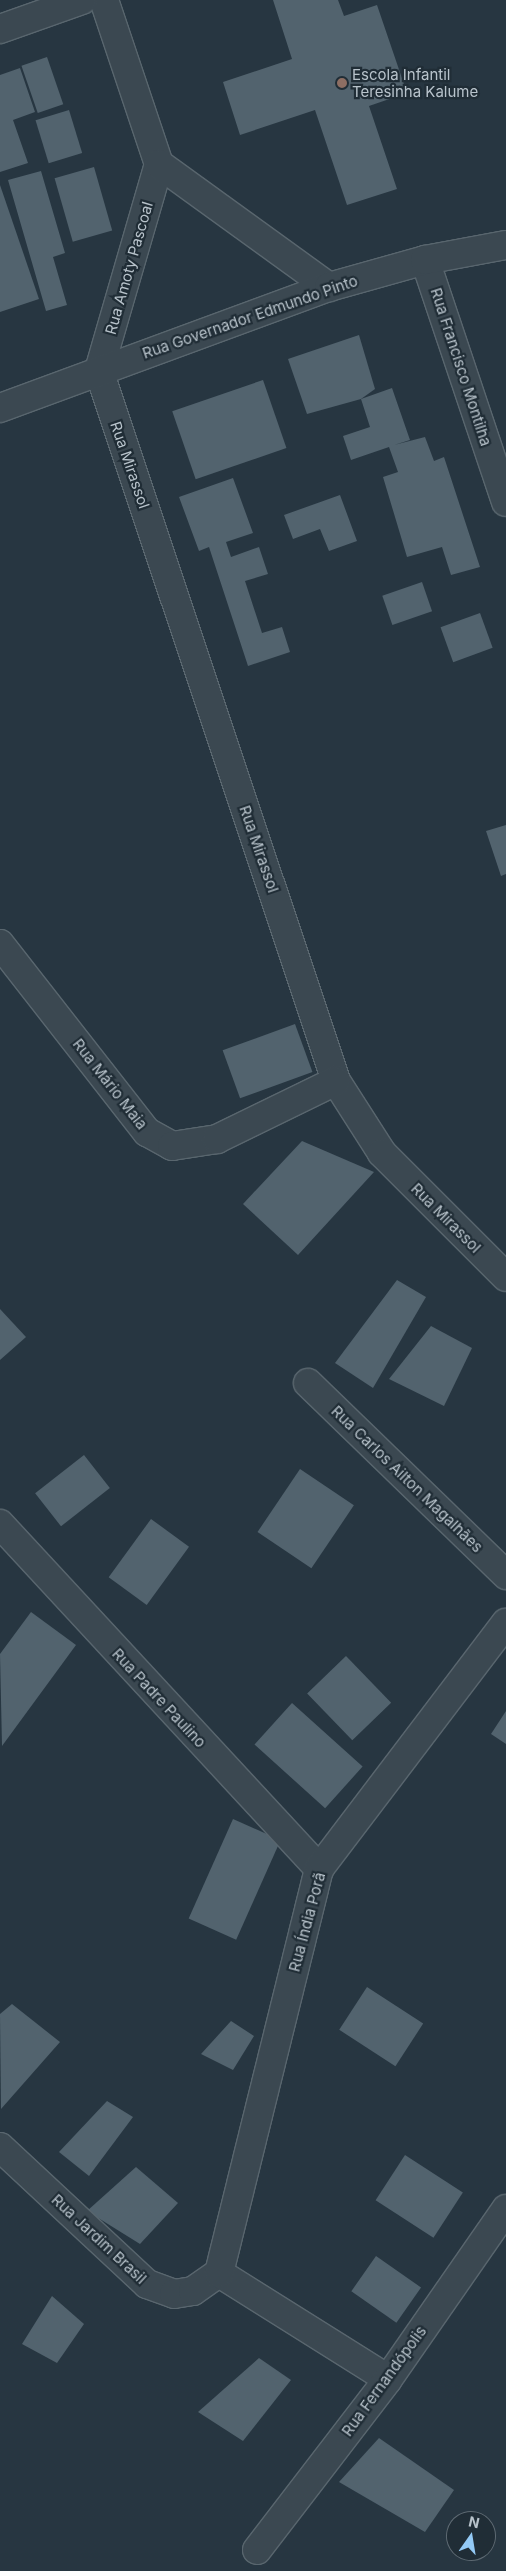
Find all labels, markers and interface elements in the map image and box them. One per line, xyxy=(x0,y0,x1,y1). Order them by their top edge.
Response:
place label: Escola Infantil Teresinha Kalume xyxy=(352,65,478,100)
marker: Escola Infantil Teresinha Kalume xyxy=(336,77,348,89)
street label: Rua Amoty Pascoal xyxy=(101,200,157,336)
street label: Rua Governador Edmundo Pinto xyxy=(140,272,360,362)
street label: Rua Francisco Montilha xyxy=(427,286,495,448)
street label: Rua Mirassol xyxy=(107,419,153,511)
street label: Rua Mirassol xyxy=(236,803,282,895)
street label: Rua Mário Maia xyxy=(69,1035,151,1133)
street label: Rua Mirassol xyxy=(408,1180,484,1256)
street label: Rua Carlos Ailton Magalhães xyxy=(328,1402,486,1556)
street label: Rua Padre Paulino xyxy=(109,1645,209,1751)
street label: Rua Índia Porã xyxy=(285,1870,329,1974)
street label: Rua Jardim Brasil xyxy=(48,2191,150,2287)
street label: Rua Fernandópolis xyxy=(338,2322,430,2440)
north arrow xyxy=(446,2511,496,2561)
text: N xyxy=(467,2512,481,2531)

